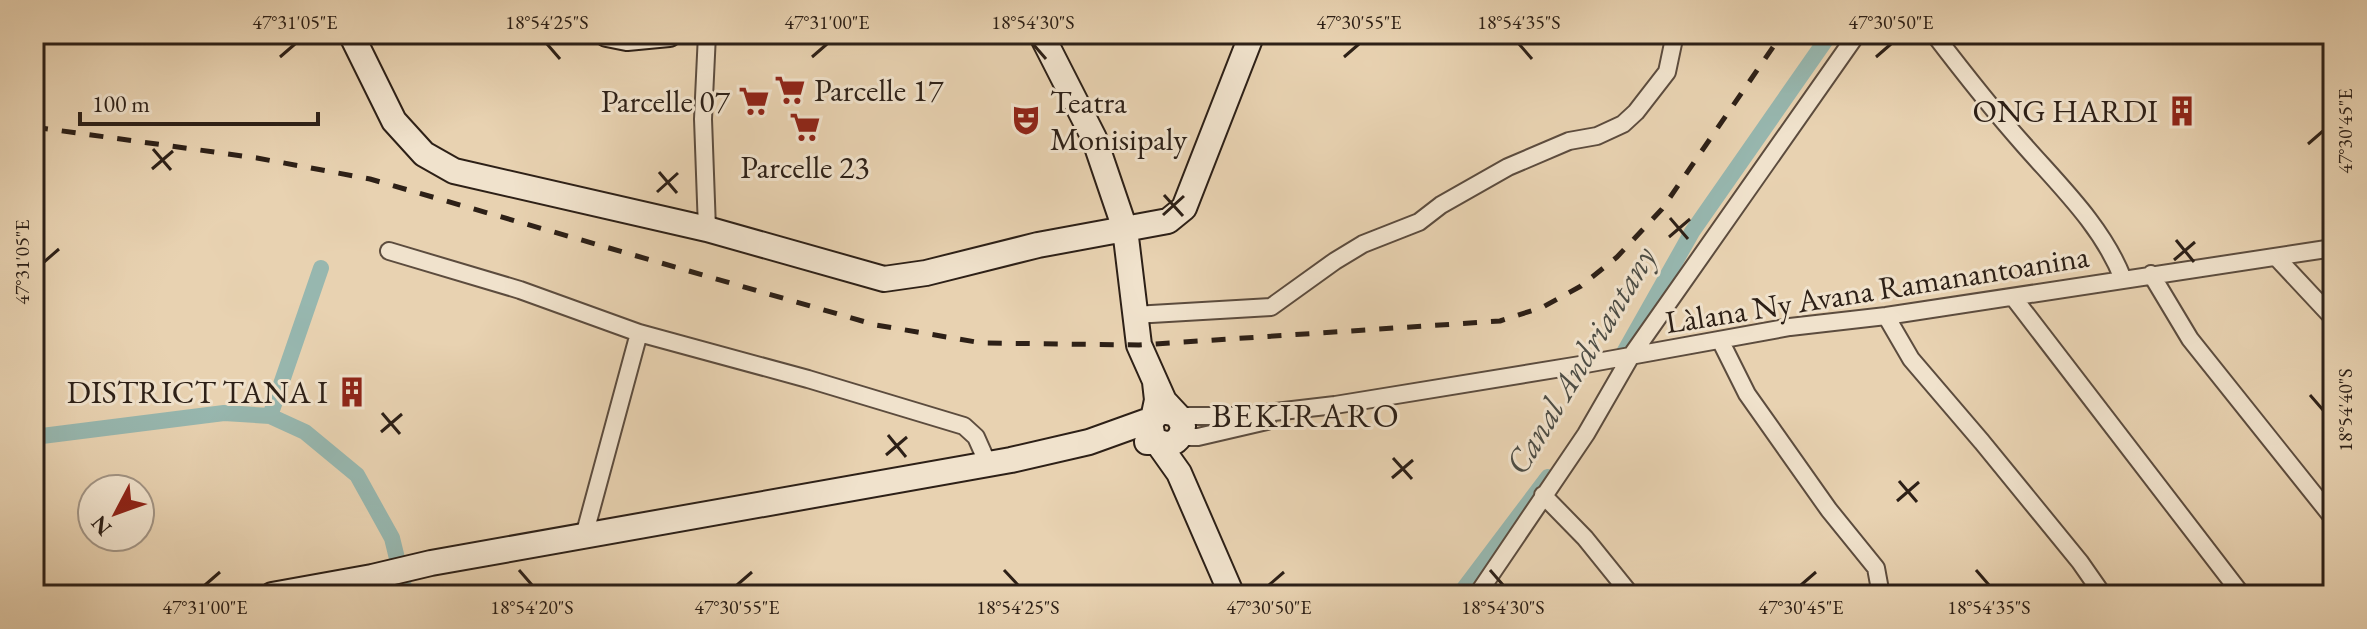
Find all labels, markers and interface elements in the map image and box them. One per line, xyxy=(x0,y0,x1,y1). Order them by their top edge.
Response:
text: 47°31'05"E xyxy=(252,9,338,35)
text: 18°54'25"S xyxy=(505,9,589,35)
text: 47°31'00"E xyxy=(784,9,870,35)
text: 18°54'30"S xyxy=(991,9,1075,35)
text: 47°30'55"E xyxy=(1316,9,1402,35)
text: 18°54'35"S xyxy=(1477,9,1561,35)
text: 47°30'50"E xyxy=(1848,9,1934,35)
place label: Parcelle 17 xyxy=(814,69,944,111)
supermarket icon: Parcelle 17 xyxy=(773,73,807,107)
scale bar xyxy=(80,76,318,126)
place label: Parcelle 07 xyxy=(601,80,731,122)
place label: Teatra Monisipaly xyxy=(1050,81,1188,160)
supermarket icon: Parcelle 07 xyxy=(737,84,771,118)
text: 100 m xyxy=(92,88,150,119)
text: 47°30'45"E xyxy=(2332,88,2358,174)
place label: ONG HARDI xyxy=(1973,90,2158,132)
building icon: ONG HARDI xyxy=(2165,94,2199,128)
theatre icon: Teatra Monisipaly xyxy=(1009,103,1043,137)
supermarket icon: Parcelle 23 xyxy=(788,110,822,144)
place label: Parcelle 23 xyxy=(740,146,870,188)
text: 47°31'05"E xyxy=(9,219,35,305)
street label: Làlana Ny Avana Ramanantoanina xyxy=(1662,235,2092,343)
water label: Canal Andriantany xyxy=(1494,238,1666,482)
text: 18°54'40"S xyxy=(2332,368,2358,452)
place label: DISTRICT TANA I xyxy=(67,371,328,413)
building icon: DISTRICT TANA I xyxy=(335,375,369,409)
district label: BEKIRARO xyxy=(1211,393,1401,437)
north arrow xyxy=(76,473,156,553)
text: N xyxy=(84,509,118,542)
text: 47°31'00"E xyxy=(162,594,248,620)
text: 18°54'20"S xyxy=(490,594,574,620)
text: 47°30'55"E xyxy=(694,594,780,620)
text: 18°54'25"S xyxy=(976,594,1060,620)
text: 47°30'50"E xyxy=(1226,594,1312,620)
text: 18°54'30"S xyxy=(1461,594,1545,620)
text: 47°30'45"E xyxy=(1758,594,1844,620)
text: 18°54'35"S xyxy=(1947,594,2031,620)

